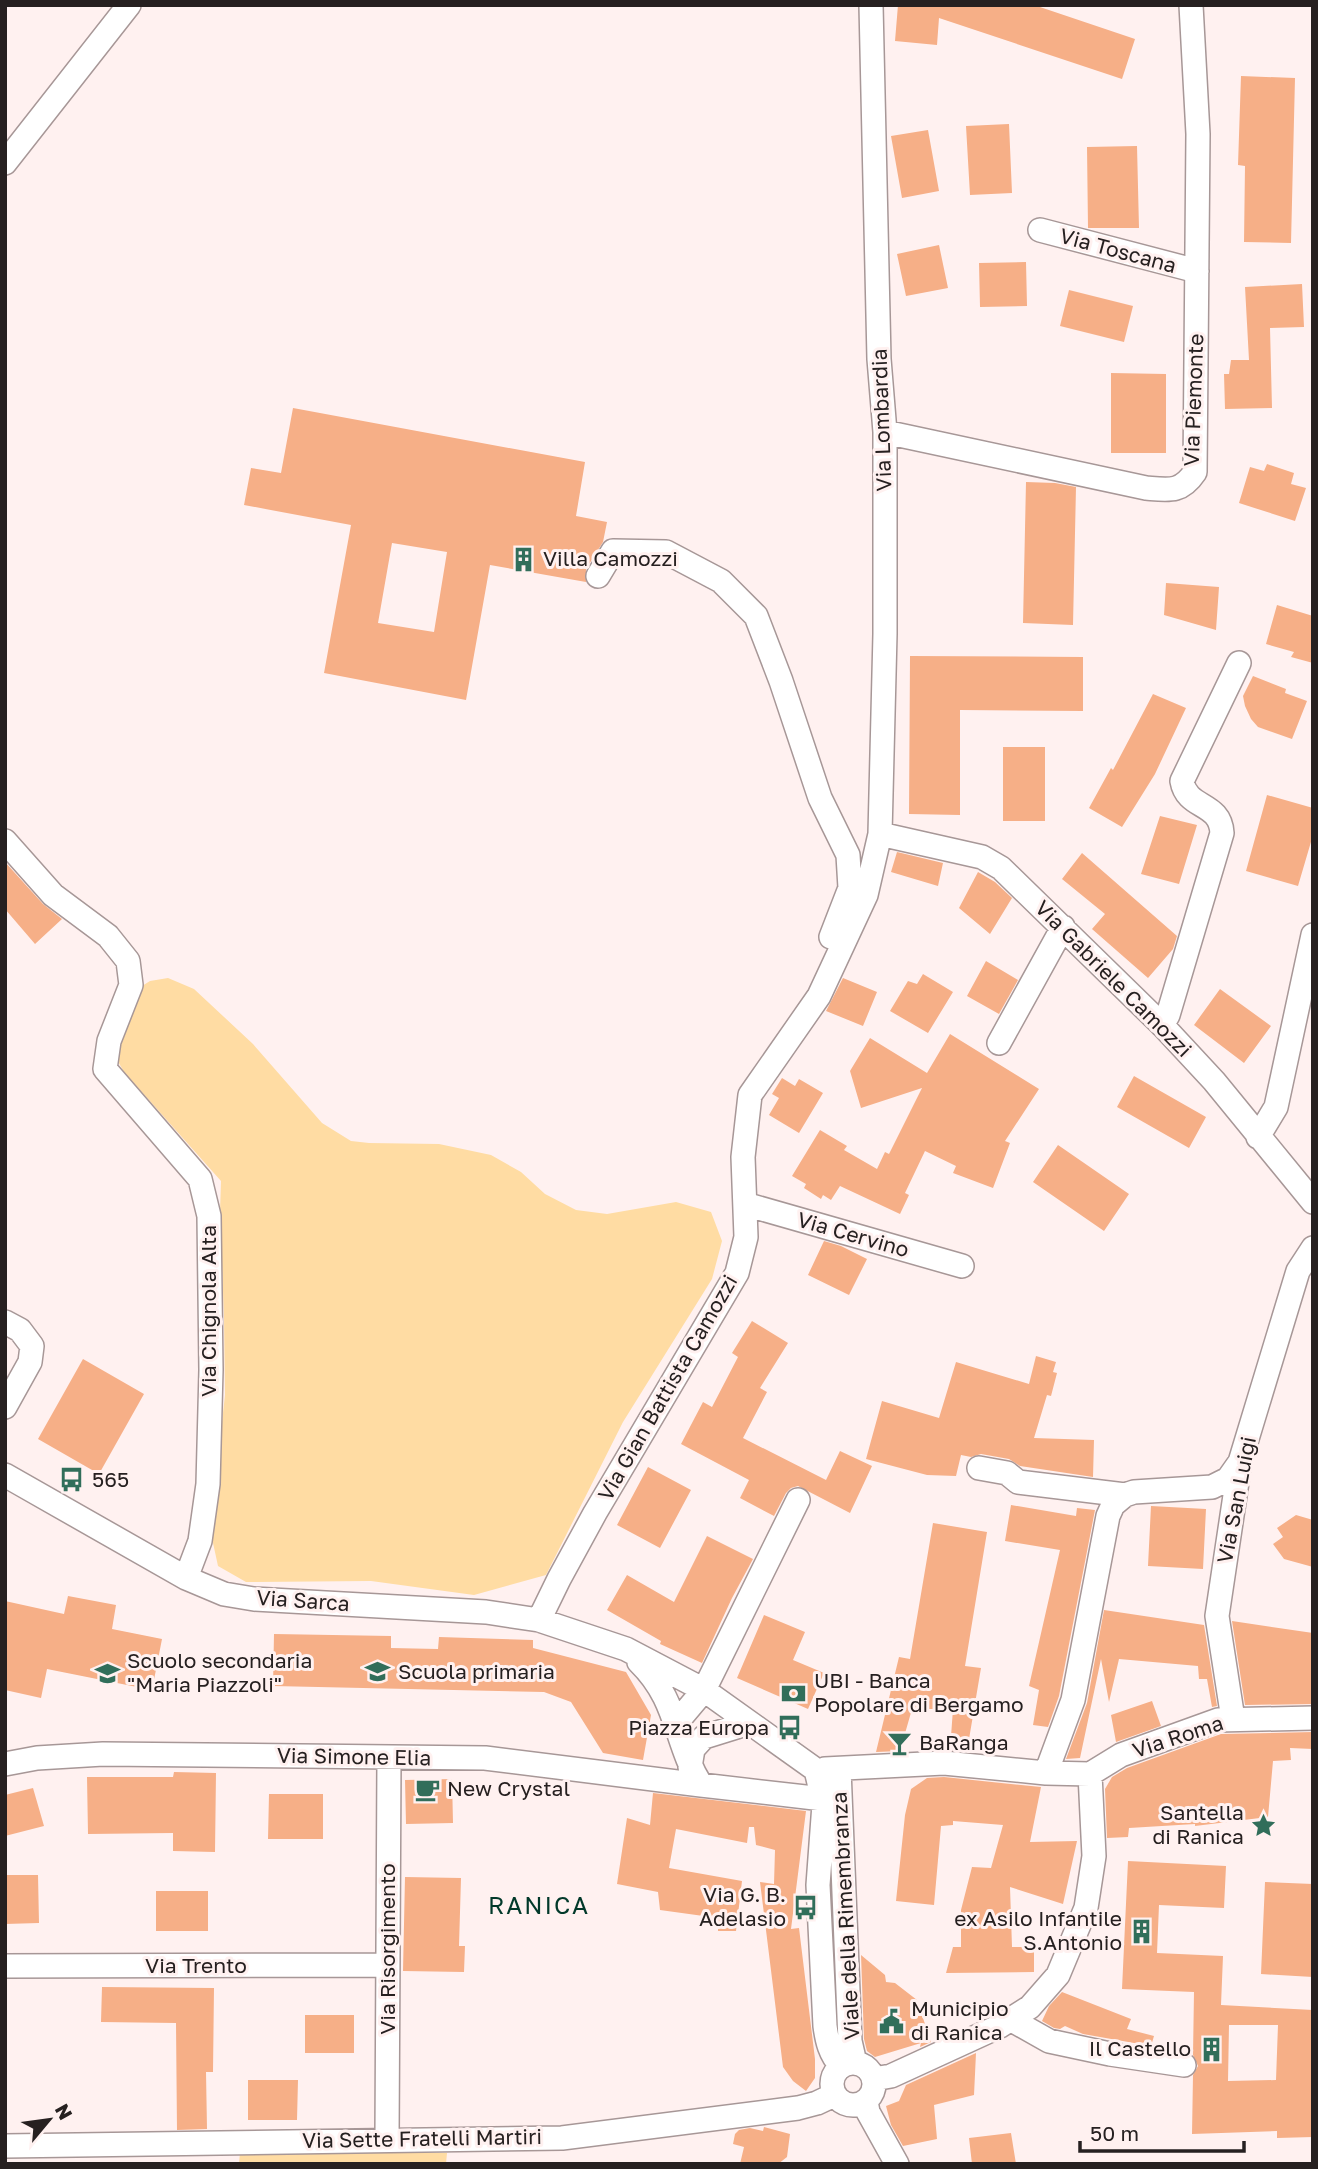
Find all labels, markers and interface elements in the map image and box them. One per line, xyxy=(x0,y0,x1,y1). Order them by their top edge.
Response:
street label: Via Toscana xyxy=(1057,222,1179,278)
street label: Via Piemonte xyxy=(1178,333,1208,467)
street label: Via Lombardia xyxy=(866,348,896,492)
building icon: Villa Camozzi xyxy=(509,545,537,573)
place label: Villa Camozzi xyxy=(543,545,678,571)
street label: Via Gabriele Camozzi xyxy=(1030,895,1197,1062)
street label: Via Cervino xyxy=(794,1206,912,1262)
street label: Via Chignola Alta xyxy=(195,1225,221,1397)
street label: Via Gian Battista Camozzi xyxy=(592,1270,743,1505)
street label: Via San Luigi xyxy=(1211,1434,1261,1565)
bus stop icon: 565 xyxy=(58,1466,86,1494)
place label: 565 xyxy=(92,1466,129,1492)
street label: Via Sarca xyxy=(256,1584,351,1616)
place label: Scuolo secondaria "Maria Piazzoli" xyxy=(127,1647,312,1697)
school or university icon: Scuola primaria xyxy=(364,1658,392,1686)
place label: Scuola primaria xyxy=(398,1658,555,1684)
school or university icon: Scuolo secondaria "Maria Piazzoli" xyxy=(93,1659,121,1687)
place label: UBI - Banca Popolare di Bergamo xyxy=(814,1667,1024,1717)
bank icon: UBI - Banca Popolare di Bergamo xyxy=(780,1679,808,1707)
street label: Via Roma xyxy=(1129,1709,1226,1763)
place label: Piazza Europa xyxy=(628,1714,769,1740)
bus stop icon: Piazza Europa xyxy=(775,1714,803,1742)
bar icon: BaRanga xyxy=(885,1729,913,1757)
place label: BaRanga xyxy=(919,1729,1009,1755)
street label: Via Simone Elia xyxy=(277,1742,431,1770)
cafe icon: New Crystal xyxy=(413,1775,441,1803)
place label: New Crystal xyxy=(447,1775,570,1801)
street label: Viale della Rimembranza xyxy=(826,1791,864,2041)
place label: Santella di Ranica xyxy=(1152,1799,1244,1849)
place icon: Santella di Ranica xyxy=(1250,1811,1278,1839)
street label: Via Risorgimento xyxy=(374,1863,400,2035)
place label: Via G. B. Adelasio xyxy=(699,1881,786,1931)
district label: RANICA xyxy=(488,1890,590,1919)
bus stop icon: Via G. B. Adelasio xyxy=(792,1893,820,1921)
place label: ex Asilo Infantile S.Antonio xyxy=(954,1905,1122,1955)
building icon: ex Asilo Infantile S.Antonio xyxy=(1128,1917,1156,1945)
street label: Via Trento xyxy=(145,1952,247,1978)
place label: Municipio di Ranica xyxy=(911,1995,1009,2045)
public building icon: Municipio di Ranica xyxy=(877,2007,905,2035)
place label: Il Castello xyxy=(1089,2035,1191,2061)
building icon: Il Castello xyxy=(1197,2035,1225,2063)
north arrow xyxy=(14,2085,84,2155)
text: N xyxy=(51,2100,78,2123)
scale bar xyxy=(1080,2110,1244,2154)
text: 50 m xyxy=(1090,2120,1139,2146)
street label: Via Sette Fratelli Martiri xyxy=(302,2123,542,2153)

